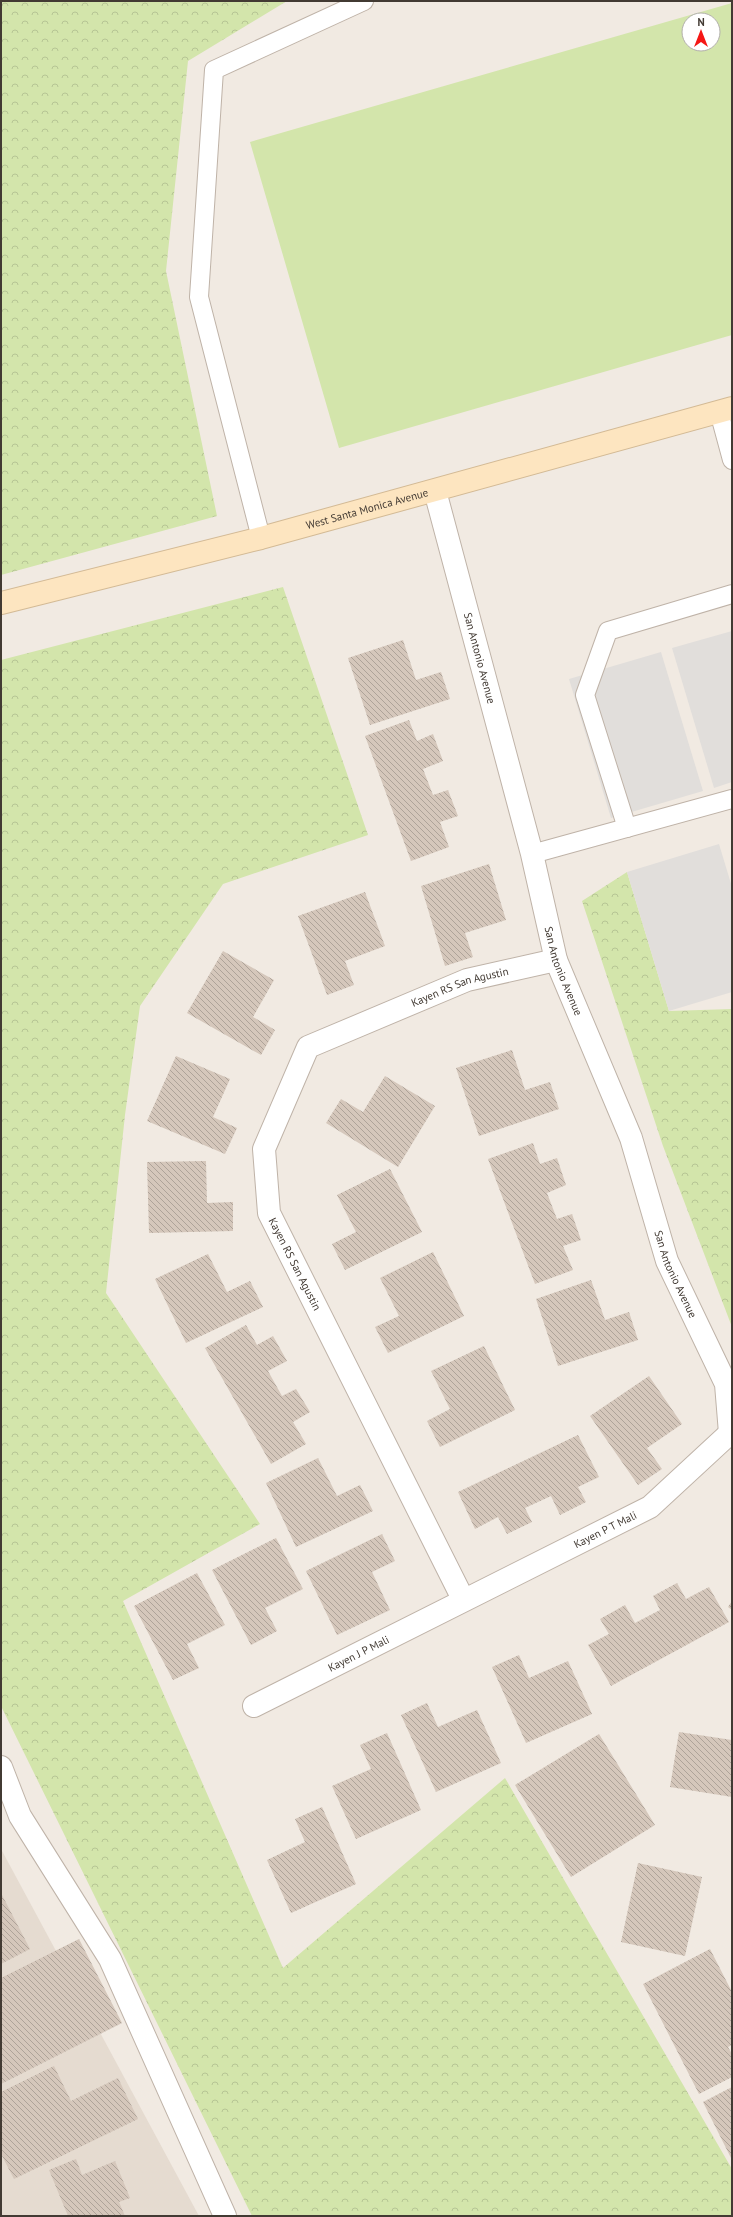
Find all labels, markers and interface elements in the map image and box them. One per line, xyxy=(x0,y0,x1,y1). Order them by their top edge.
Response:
north arrow xyxy=(681,12,721,52)
text: N xyxy=(697,15,705,29)
street label: West Santa Monica Avenue xyxy=(304,485,430,532)
street label: San Antonio Avenue xyxy=(461,611,499,706)
street label: San Antonio Avenue xyxy=(542,925,586,1018)
street label: Kayen RS San Agustin xyxy=(409,964,510,1010)
street label: Kayen RS San Agustin xyxy=(266,1215,324,1313)
street label: San Antonio Avenue xyxy=(651,1229,700,1320)
street label: Kayen P T Mali xyxy=(571,1508,639,1551)
street label: Kayen J P Mali xyxy=(326,1632,391,1675)

